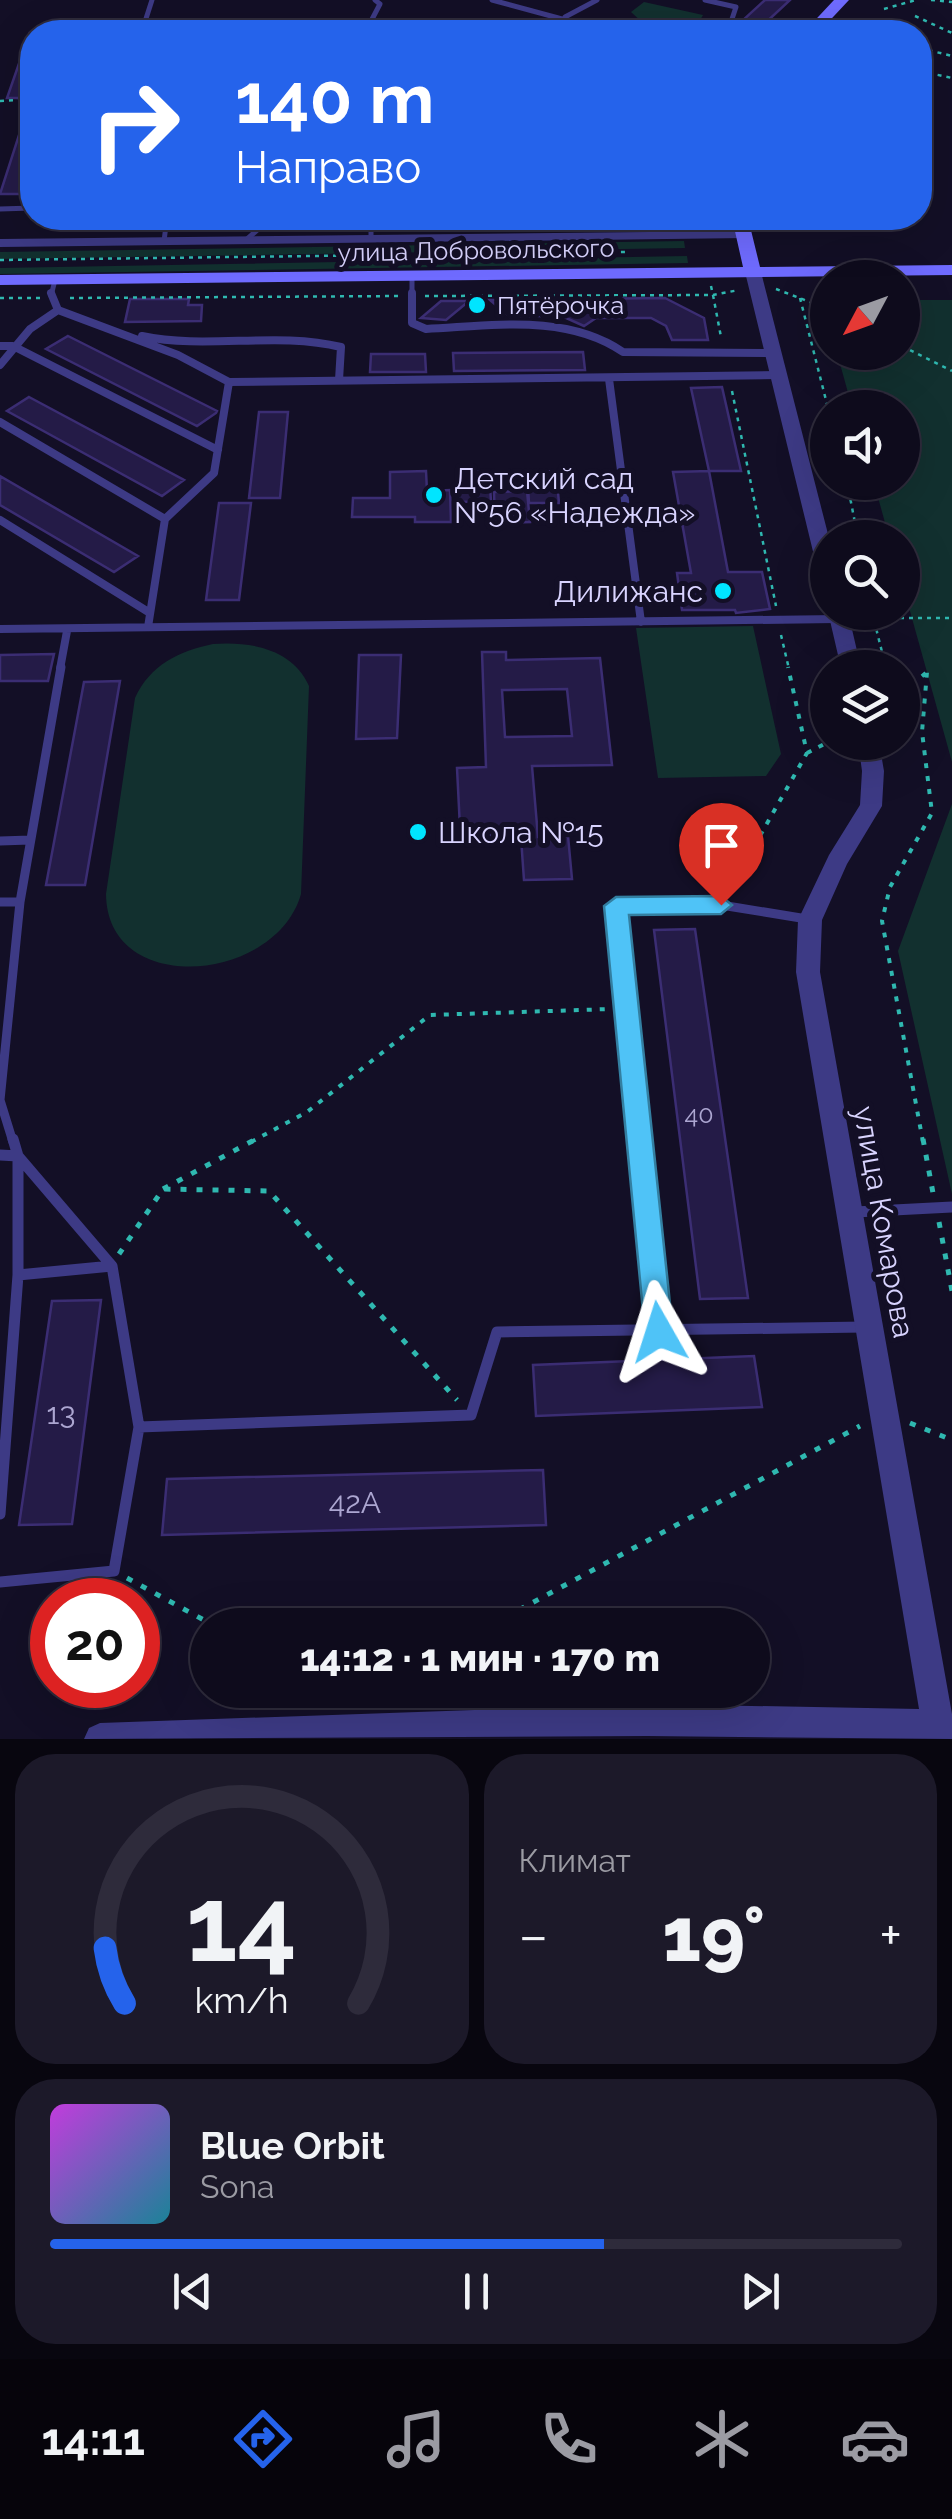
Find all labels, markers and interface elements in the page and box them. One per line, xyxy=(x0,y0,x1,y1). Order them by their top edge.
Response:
text: 140 m xyxy=(235,57,435,139)
icon: right xyxy=(70,60,200,190)
text: Направо xyxy=(235,141,421,194)
street label: улица Добровольского xyxy=(337,233,615,267)
north arrow xyxy=(810,260,920,370)
map controls xyxy=(810,260,920,760)
place label: Пятёрочка xyxy=(497,290,624,320)
marker: Пятёрочка xyxy=(466,294,488,316)
button: sound xyxy=(810,390,920,500)
place label: Детский сад №56 «Надежда» xyxy=(454,461,695,530)
marker: Детский сад №56 «Надежда» xyxy=(423,484,445,506)
button: search xyxy=(810,520,920,630)
place label: Дилижанс xyxy=(554,574,703,609)
marker: Дилижанс xyxy=(712,580,734,602)
button: layers xyxy=(810,650,920,760)
pin xyxy=(679,803,764,906)
place label: Школа №15 xyxy=(438,815,604,850)
icon: arrive xyxy=(694,818,749,873)
marker: Школа №15 xyxy=(407,821,429,843)
house number: 40 xyxy=(685,1099,713,1129)
street label: улица Комарова xyxy=(846,1103,922,1341)
position arrow xyxy=(607,1280,711,1384)
house number: 13 xyxy=(47,1396,75,1431)
house number: 42А xyxy=(329,1485,381,1520)
speed limit sign: 20 xyxy=(30,1578,160,1708)
text: 14:12 · 1 мин · 170 m xyxy=(300,1635,660,1680)
text: Климат xyxy=(519,1842,631,1879)
text: 14 xyxy=(186,1863,297,1985)
text: 19° xyxy=(662,1890,765,1979)
text: − xyxy=(519,1903,548,1968)
text: + xyxy=(879,1903,902,1968)
text: km/h xyxy=(195,1979,289,2021)
text: Blue Orbit xyxy=(200,2123,385,2168)
text: Sona xyxy=(200,2168,275,2205)
icon: previous xyxy=(165,2264,220,2319)
icon: pause xyxy=(449,2264,504,2319)
icon: next xyxy=(733,2264,788,2319)
icon: directions xyxy=(228,2404,298,2474)
icon: music xyxy=(381,2404,451,2474)
icon: phone xyxy=(534,2404,604,2474)
icon: climate xyxy=(687,2404,757,2474)
icon: car xyxy=(840,2404,910,2474)
text: 14:11 xyxy=(42,2413,145,2466)

